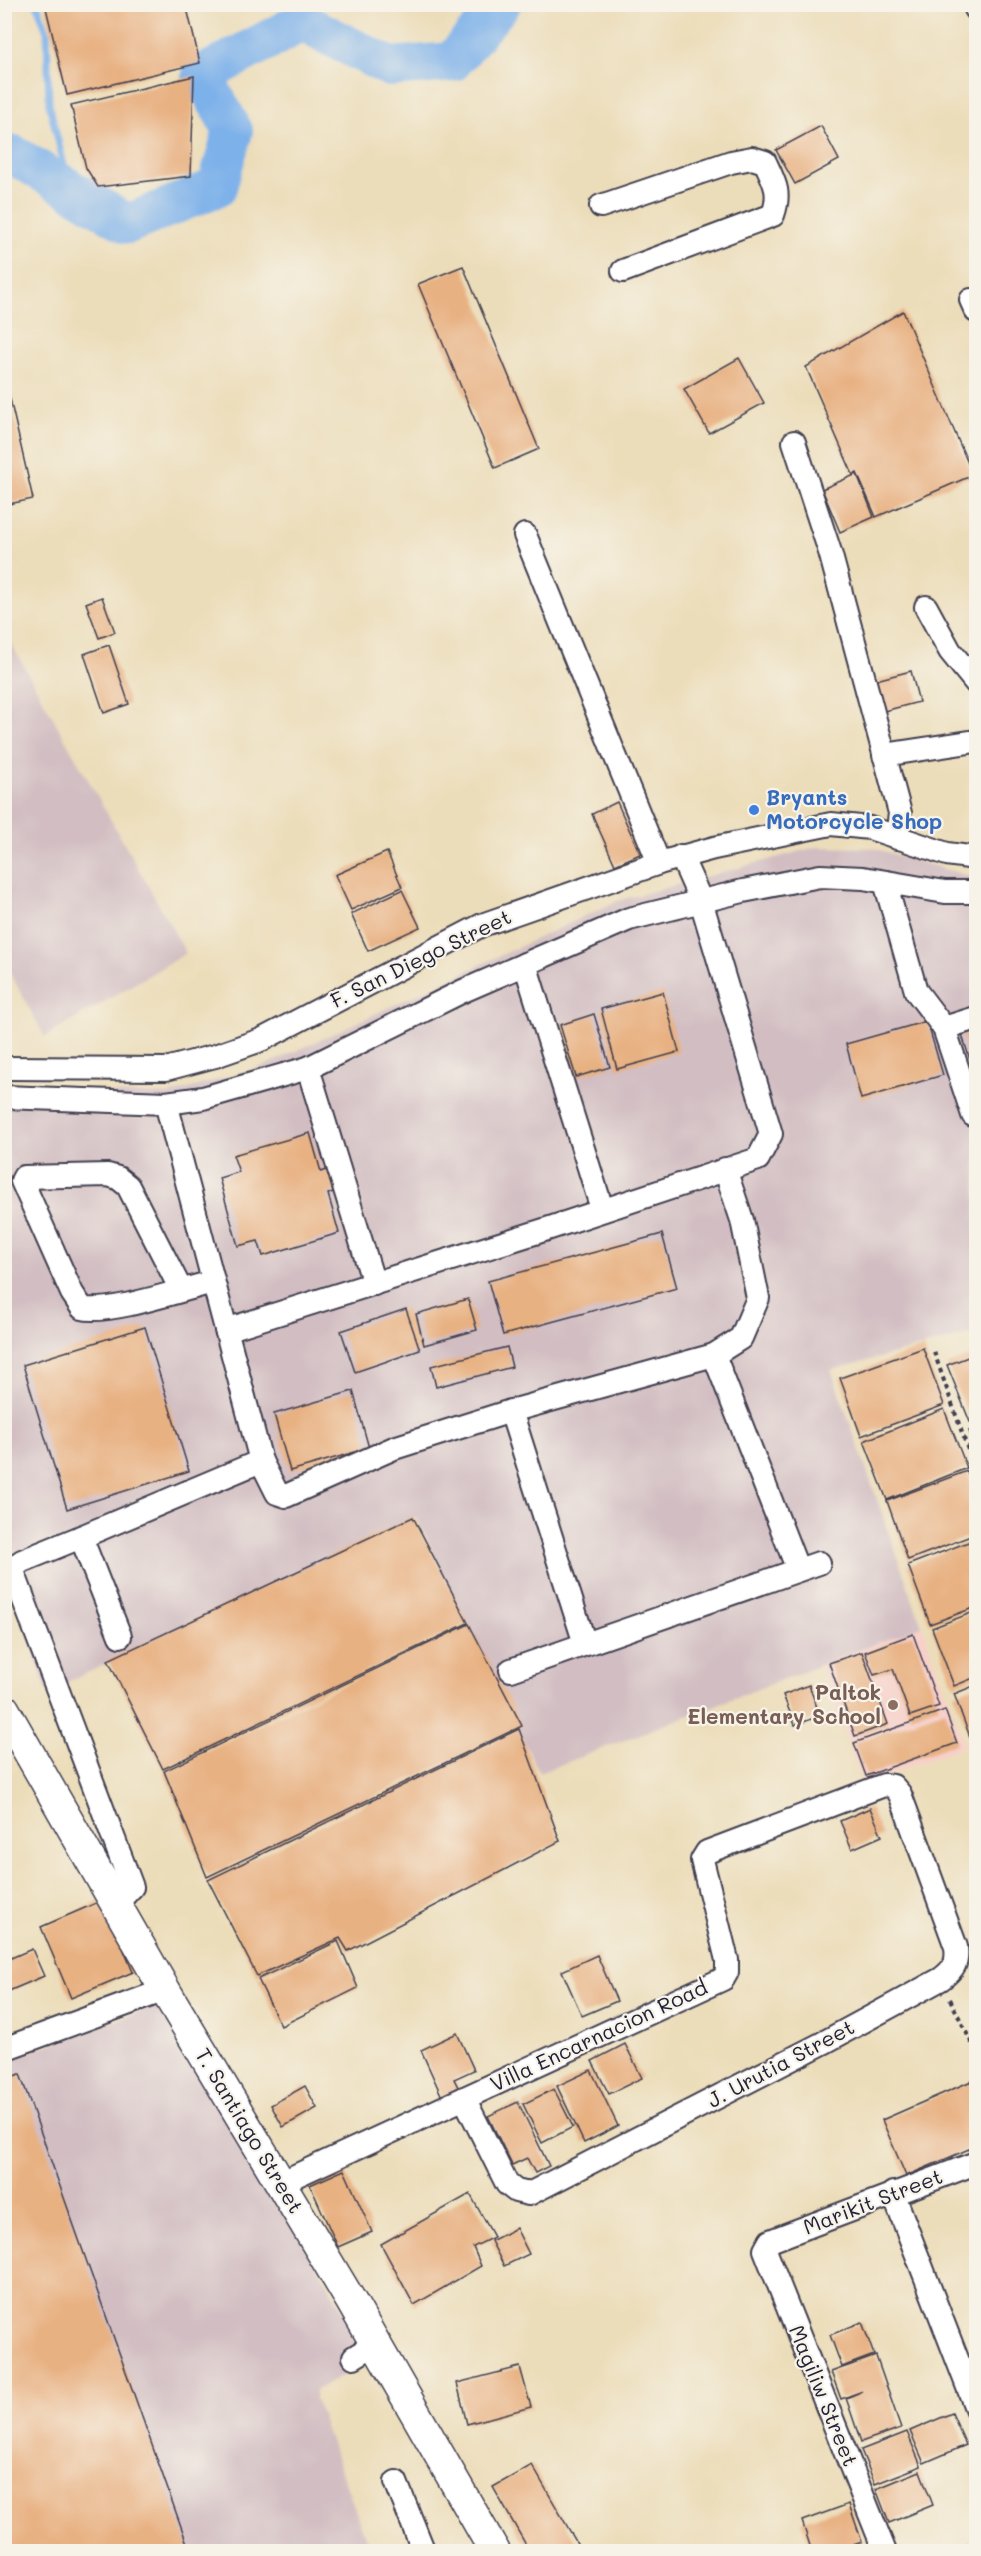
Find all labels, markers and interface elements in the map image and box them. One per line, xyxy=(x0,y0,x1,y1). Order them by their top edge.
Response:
place label: Bryants Motorcycle Shop xyxy=(766,783,942,835)
marker: Bryants Motorcycle Shop xyxy=(747,803,761,817)
street label: F. San Diego Street xyxy=(325,902,515,1013)
place label: Paltok Elementary School xyxy=(687,1678,881,1730)
marker: Paltok Elementary School xyxy=(886,1698,900,1712)
street label: Villa Encarnacion Road xyxy=(485,1972,711,2097)
street label: J. Urutia Street xyxy=(702,2013,859,2113)
street label: T. Santiago Street xyxy=(190,2043,310,2218)
street label: Marikit Street xyxy=(799,2162,946,2240)
street label: Magiliw Street xyxy=(784,2321,865,2470)

